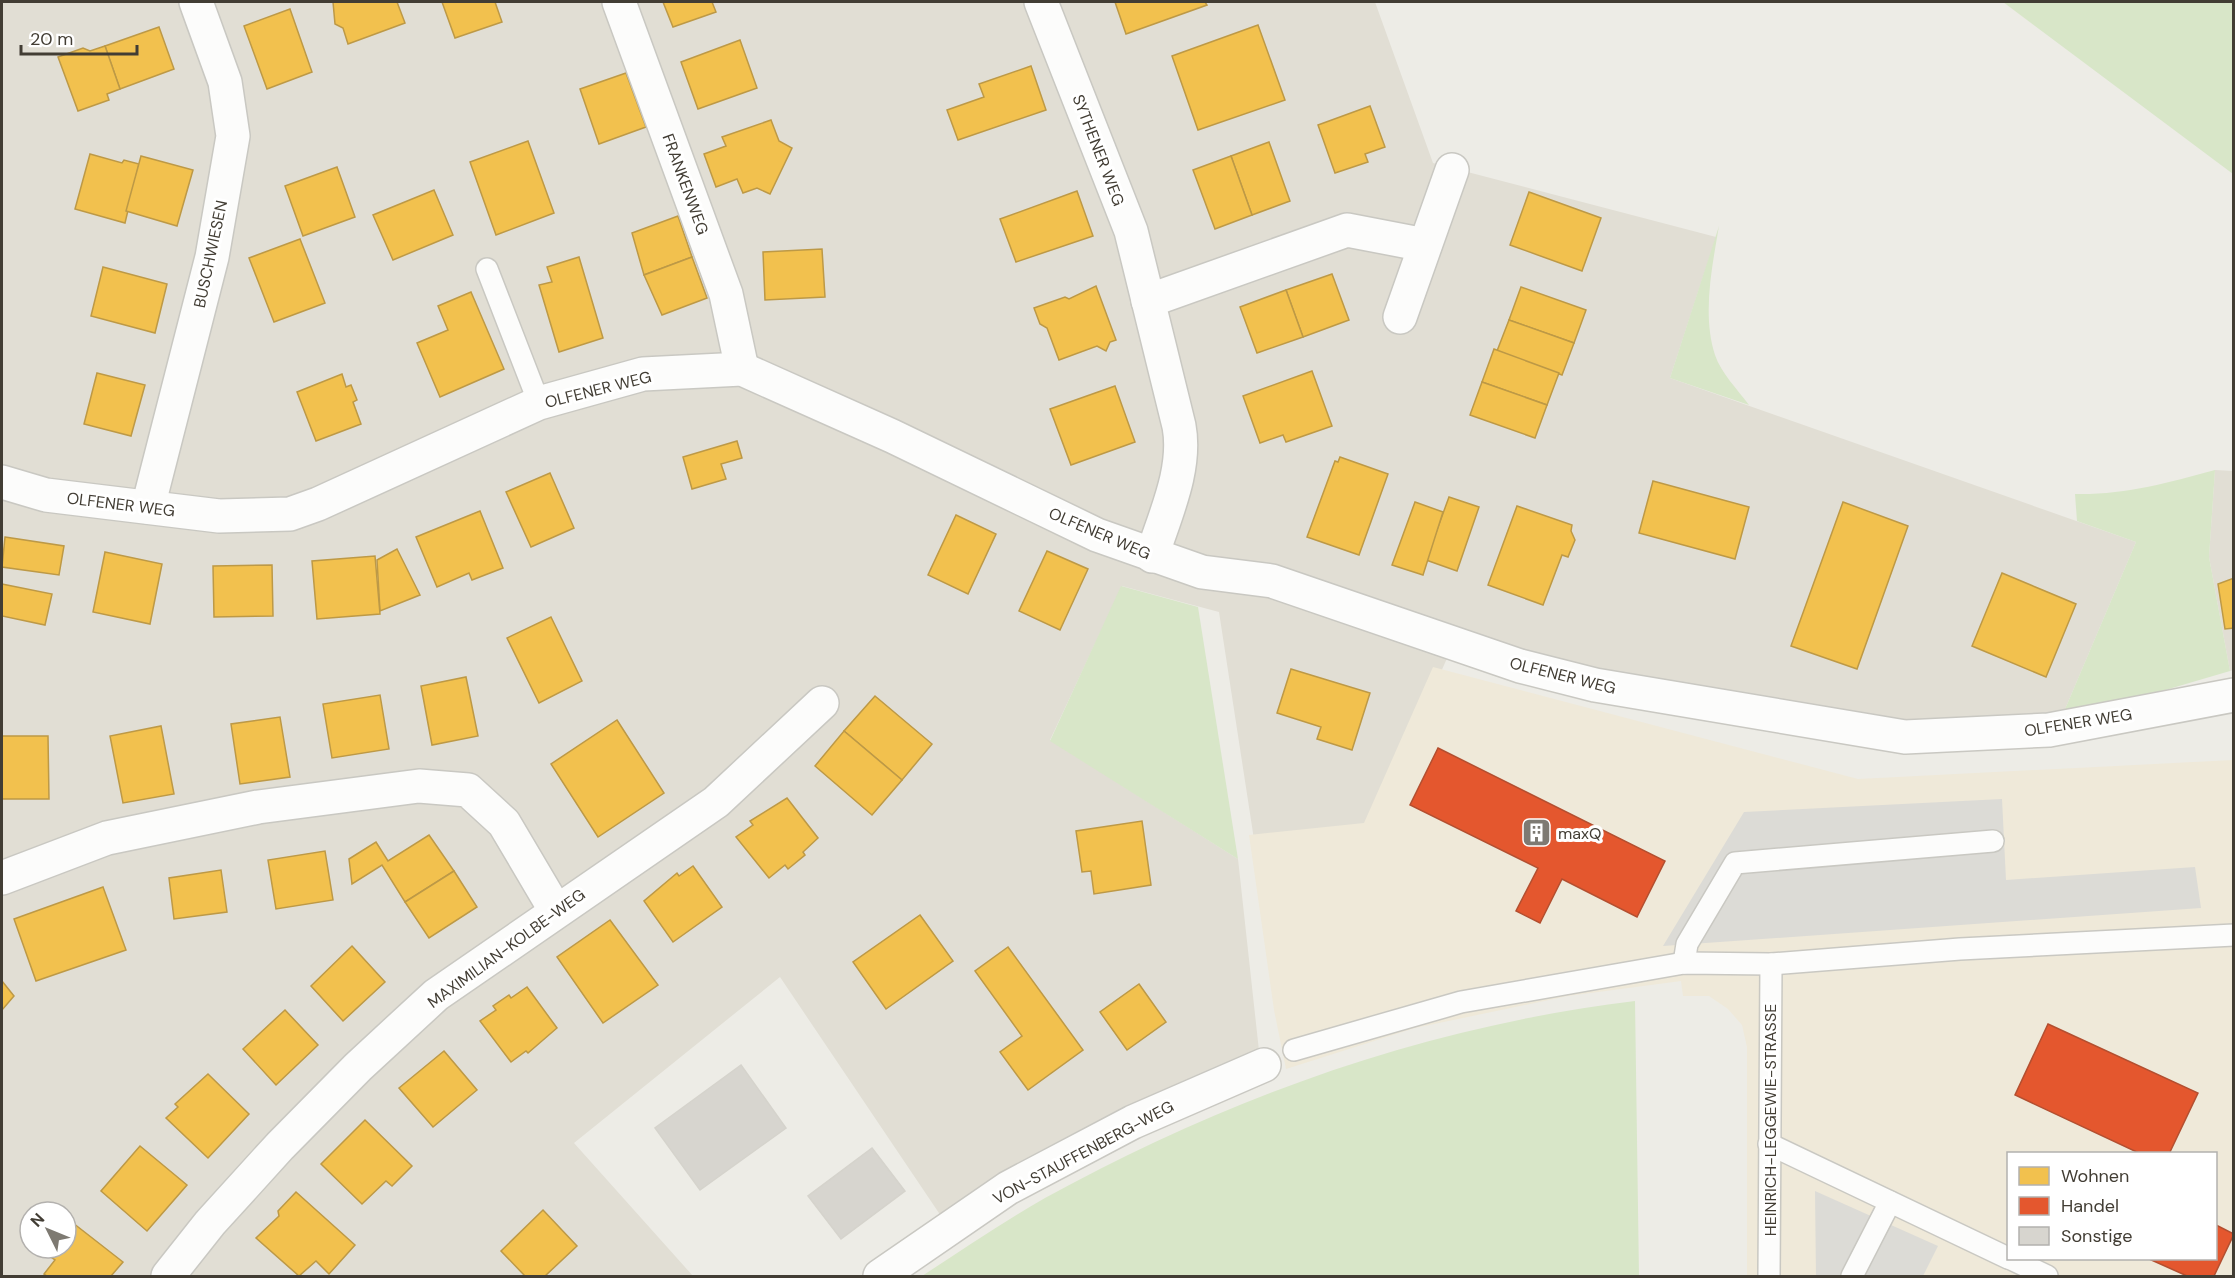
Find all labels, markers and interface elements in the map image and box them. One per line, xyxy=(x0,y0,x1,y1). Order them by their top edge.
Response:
scale bar xyxy=(21,18,136,56)
text: 20 m xyxy=(30,27,73,51)
street label: SYTHENER WEG xyxy=(1068,92,1129,209)
street label: FRANKENWEG xyxy=(658,131,713,237)
street label: BUSCHWIESEN xyxy=(189,198,232,310)
street label: OLFENER WEG xyxy=(543,366,654,413)
street label: OLFENER WEG xyxy=(66,487,176,522)
street label: OLFENER WEG xyxy=(1046,503,1154,564)
street label: OLFENER WEG xyxy=(1507,652,1618,699)
street label: OLFENER WEG xyxy=(2023,704,2134,741)
building icon: maxQ xyxy=(1521,817,1553,849)
place label: maxQ xyxy=(1558,823,1601,844)
street label: MAXIMILIAN-KOLBE-WEG xyxy=(423,884,589,1013)
street label: HEINRICH-LEGGEWIE-STRASSE xyxy=(1760,1004,1781,1236)
street label: VON-STAUFFENBERG-WEG xyxy=(989,1096,1177,1209)
legend xyxy=(2007,1152,2217,1260)
text: Wohnen xyxy=(2061,1164,2129,1188)
text: Handel xyxy=(2061,1194,2119,1218)
north arrow xyxy=(18,1200,78,1260)
text: N xyxy=(26,1209,49,1232)
text: Sonstige xyxy=(2061,1224,2132,1248)

